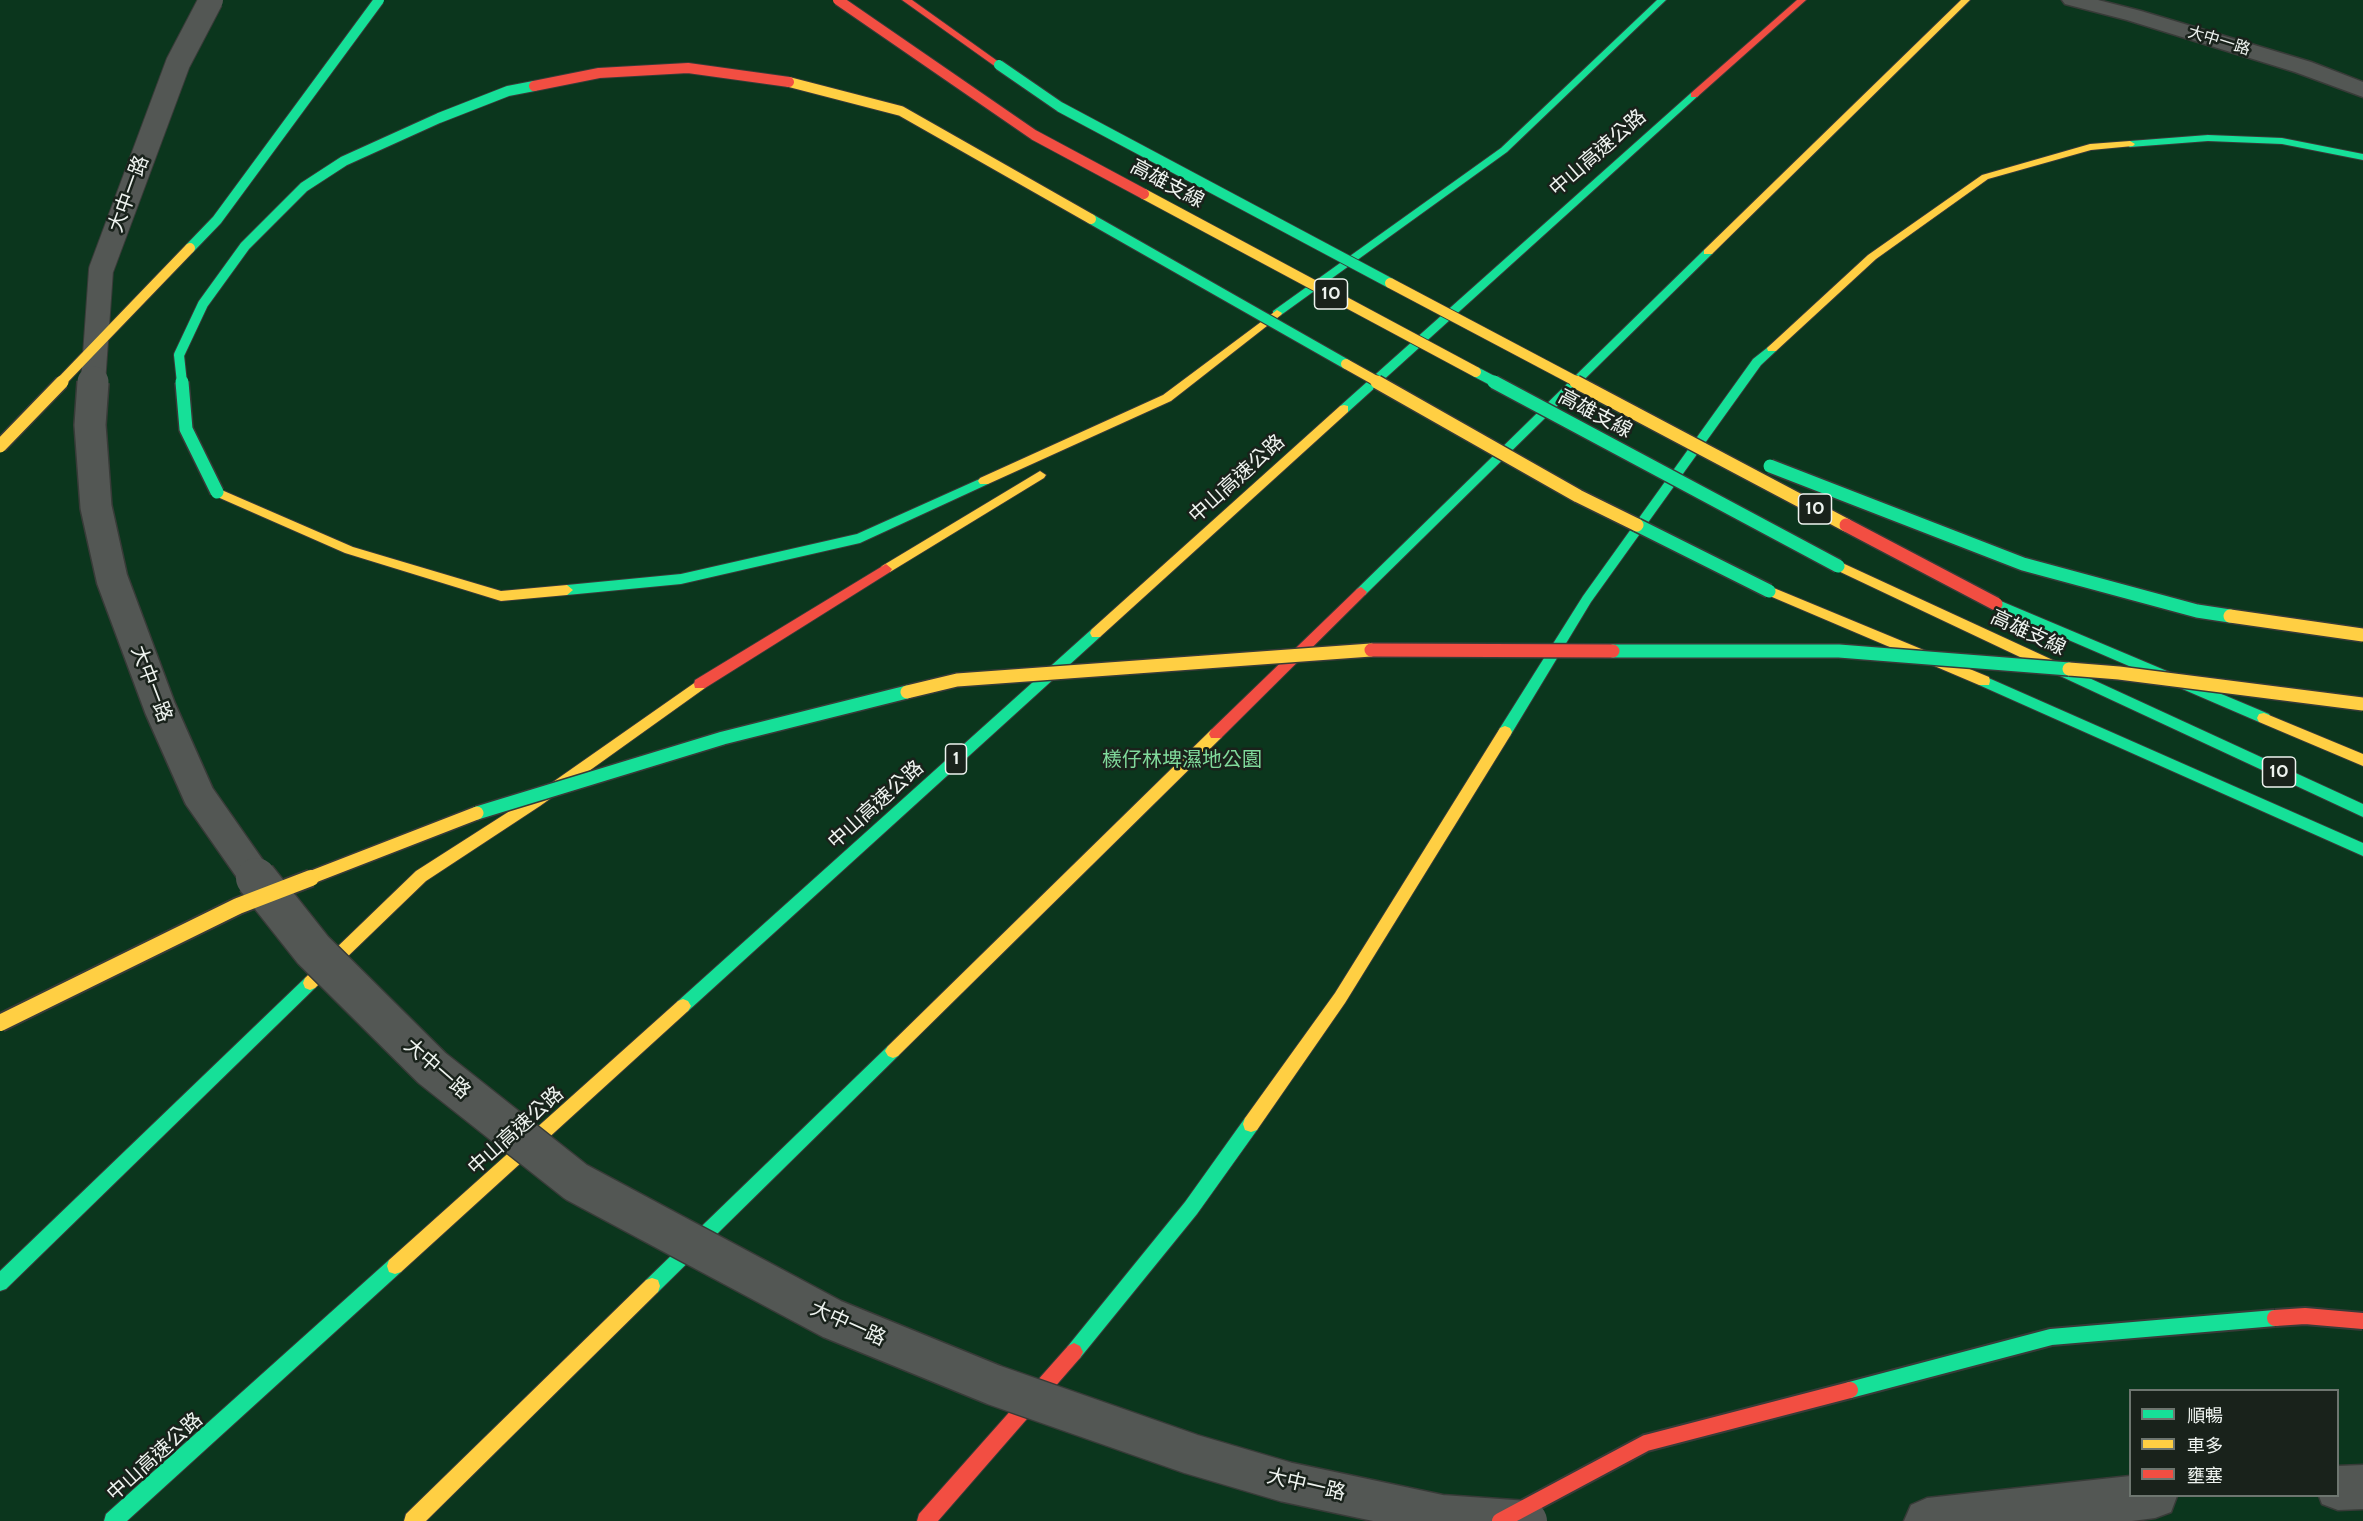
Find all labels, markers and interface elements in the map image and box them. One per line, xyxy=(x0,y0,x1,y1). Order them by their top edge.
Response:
street label: 大中一路 xyxy=(2186,22,2252,60)
street label: 中山高速公路 xyxy=(1545,105,1651,201)
street label: 大中一路 xyxy=(104,152,154,236)
street label: 高雄支線 xyxy=(1126,155,1208,213)
road number: 10 xyxy=(1314,279,1348,309)
street label: 高雄支線 xyxy=(1554,385,1636,443)
street label: 中山高速公路 xyxy=(1184,430,1290,528)
road number: 10 xyxy=(1798,494,1832,524)
street label: 高雄支線 xyxy=(1987,605,2069,661)
street label: 大中一路 xyxy=(125,642,177,726)
road number: 1 xyxy=(946,744,966,774)
park label: 檨仔林埤濕地公園 xyxy=(1102,748,1262,772)
street label: 中山高速公路 xyxy=(823,756,929,854)
road number: 10 xyxy=(2262,757,2296,787)
street label: 大中一路 xyxy=(399,1034,475,1104)
street label: 中山高速公路 xyxy=(463,1082,569,1180)
street label: 大中一路 xyxy=(807,1297,889,1351)
legend xyxy=(2129,1389,2339,1497)
text: 順暢 xyxy=(2187,1405,2223,1427)
street label: 中山高速公路 xyxy=(102,1408,208,1506)
text: 車多 xyxy=(2187,1435,2223,1457)
street label: 大中一路 xyxy=(1264,1464,1348,1506)
text: 壅塞 xyxy=(2187,1465,2223,1487)

